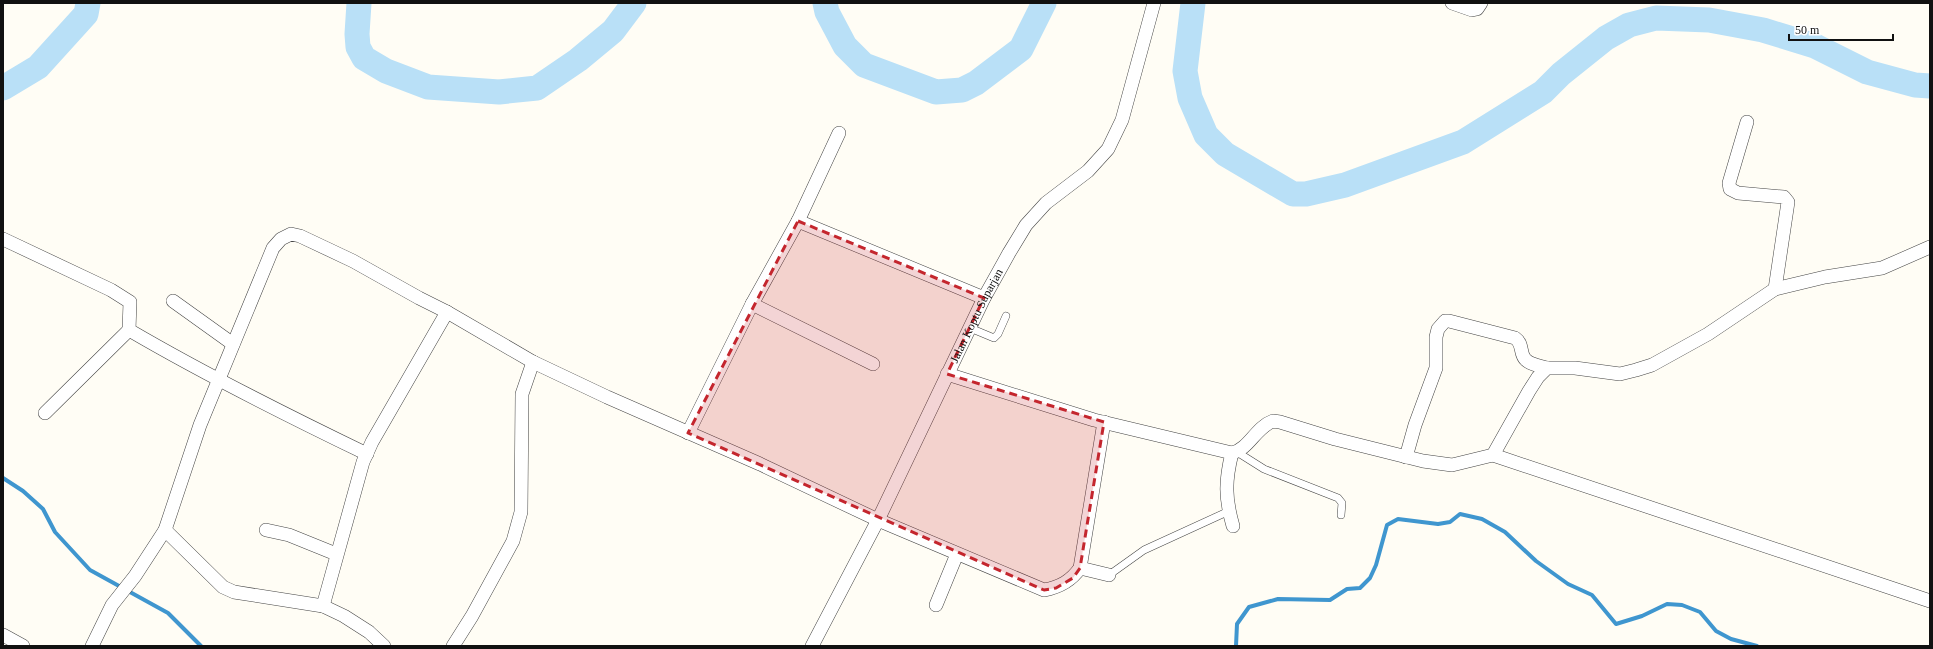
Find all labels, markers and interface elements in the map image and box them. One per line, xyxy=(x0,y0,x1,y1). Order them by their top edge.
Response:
scale bar xyxy=(1789,16,1893,42)
text: 50 m xyxy=(1795,23,1820,37)
street label: Jalan Koptu Suparjan xyxy=(947,266,1006,365)

